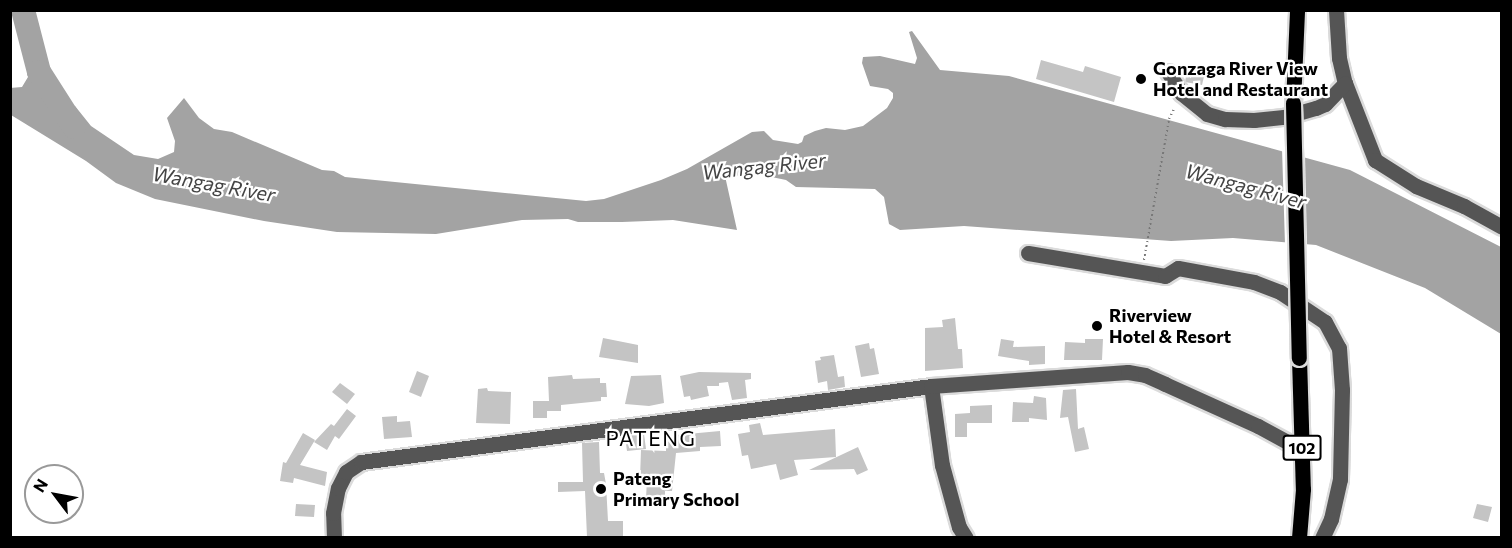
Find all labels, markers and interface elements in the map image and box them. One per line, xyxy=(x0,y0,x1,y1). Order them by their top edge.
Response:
place label: Gonzaga River View Hotel and Restaurant xyxy=(1153,58,1328,100)
marker: Gonzaga River View Hotel and Restaurant xyxy=(1134,72,1148,86)
water label: Wangag River xyxy=(701,148,827,184)
water label: Wangag River xyxy=(1183,158,1309,214)
water label: Wangag River xyxy=(151,161,277,207)
place label: Riverview Hotel & Resort xyxy=(1109,305,1231,348)
marker: Riverview Hotel & Resort xyxy=(1090,319,1104,333)
district label: PATENG xyxy=(606,425,696,451)
road number: 102 xyxy=(1282,435,1322,461)
north arrow xyxy=(24,464,84,524)
place label: Pateng Primary School xyxy=(613,468,739,510)
text: N xyxy=(29,475,51,495)
marker: Pateng Primary School xyxy=(594,482,608,496)

